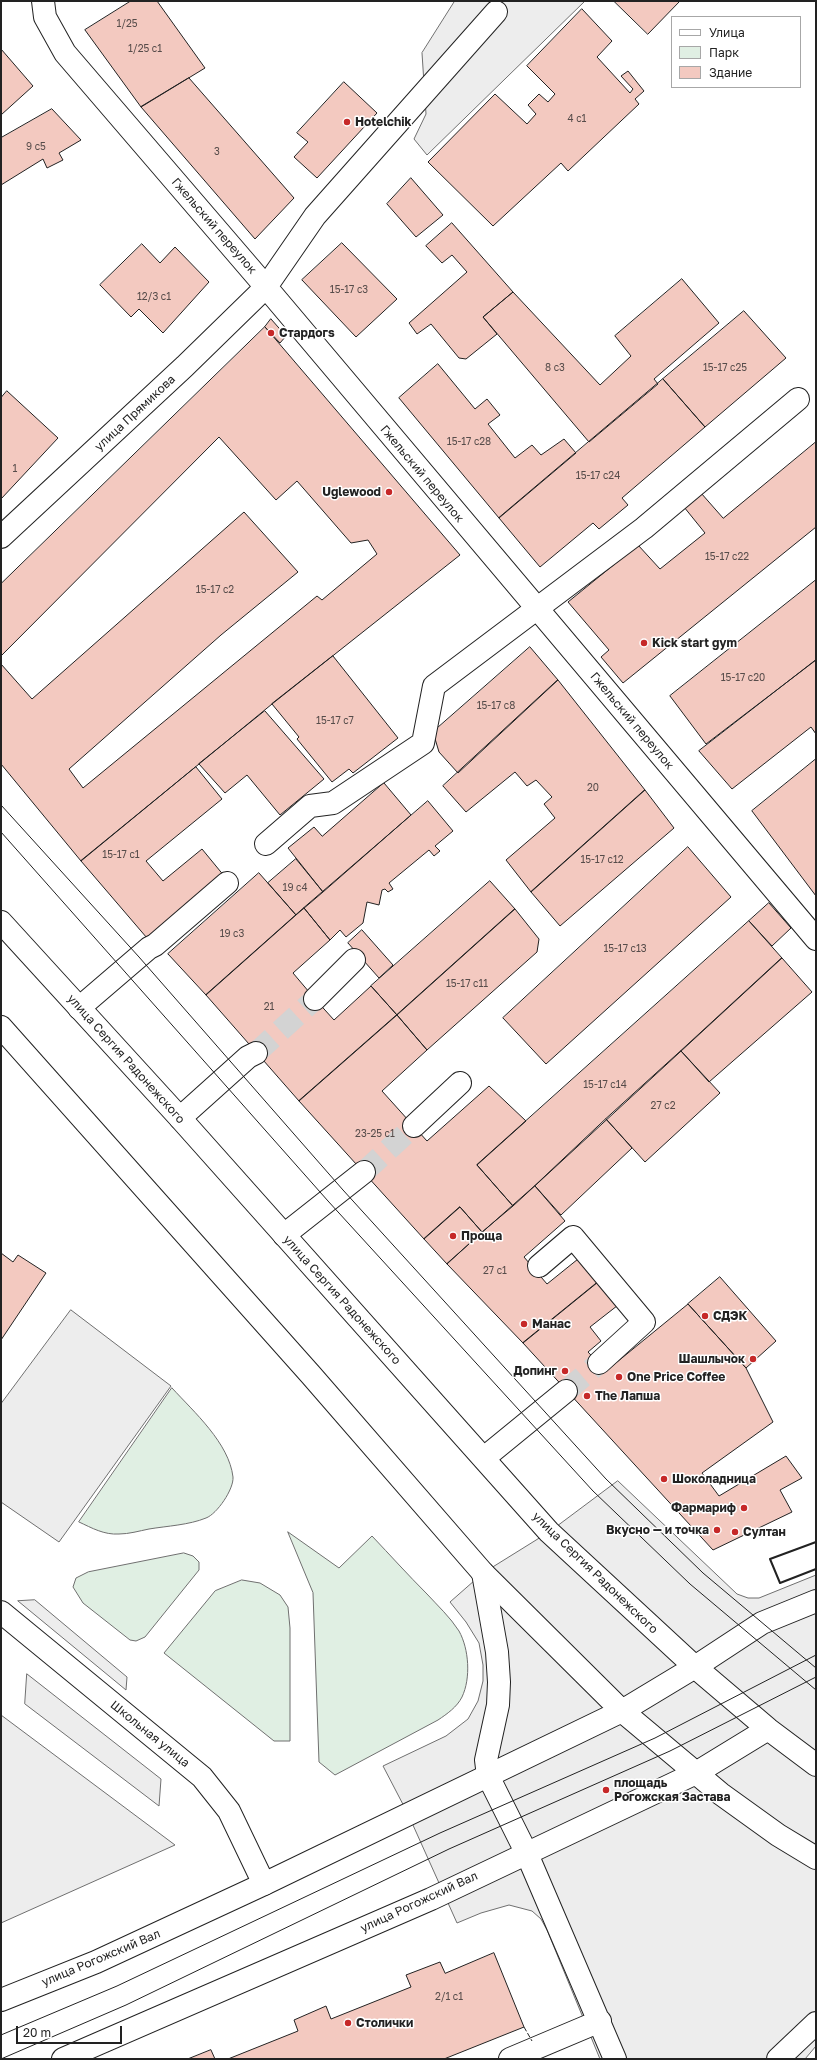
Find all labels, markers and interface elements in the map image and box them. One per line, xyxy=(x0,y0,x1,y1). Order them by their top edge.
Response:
legend xyxy=(671,16,801,88)
house number: 1/25 xyxy=(116,18,138,30)
text: Улица xyxy=(709,25,745,40)
house number: 1/25 с1 xyxy=(128,43,162,55)
text: Парк xyxy=(709,45,739,60)
text: Здание xyxy=(709,65,752,80)
house number: 4 с1 xyxy=(568,113,586,125)
place label: Hotelchik xyxy=(355,115,412,129)
marker: Hotelchik xyxy=(342,117,352,127)
house number: 9 с5 xyxy=(26,141,46,153)
house number: 3 xyxy=(214,146,220,158)
street label: Гжельский переулок xyxy=(168,175,260,277)
house number: 15-17 с3 xyxy=(330,284,368,296)
house number: 12/3 с1 xyxy=(137,291,171,303)
place label: Стардогs xyxy=(279,326,335,340)
marker: Стардогs xyxy=(266,328,276,338)
house number: 8 с3 xyxy=(545,362,565,374)
house number: 15-17 с25 xyxy=(703,362,747,374)
street label: улица Прямикова xyxy=(92,372,178,454)
street label: Гжельский переулок xyxy=(377,423,467,525)
house number: 15-17 с28 xyxy=(447,436,491,448)
house number: 1 xyxy=(13,463,17,475)
house number: 15-17 с24 xyxy=(576,470,620,482)
place label: Uglewood xyxy=(322,485,381,499)
marker: Uglewood xyxy=(384,487,394,497)
house number: 15-17 с22 xyxy=(705,551,749,563)
house number: 15-17 с2 xyxy=(196,584,234,596)
place label: Kick start gym xyxy=(652,636,737,650)
marker: Kick start gym xyxy=(639,638,649,648)
street label: Гжельский переулок xyxy=(587,670,677,772)
house number: 15-17 с20 xyxy=(721,672,765,684)
house number: 15-17 с8 xyxy=(477,700,515,712)
house number: 15-17 с7 xyxy=(316,715,354,727)
house number: 20 xyxy=(587,782,599,794)
house number: 15-17 с1 xyxy=(102,849,140,861)
house number: 15-17 с12 xyxy=(580,854,624,866)
house number: 19 с4 xyxy=(283,882,307,894)
house number: 19 с3 xyxy=(220,928,244,940)
house number: 15-17 с13 xyxy=(603,943,647,955)
house number: 15-17 с11 xyxy=(446,978,488,990)
street label: улица Сергия Радонежского xyxy=(64,991,188,1127)
house number: 21 xyxy=(264,1001,274,1013)
house number: 15-17 с14 xyxy=(583,1079,627,1091)
house number: 27 с2 xyxy=(651,1100,675,1112)
house number: 23-25 с1 xyxy=(355,1128,395,1140)
place label: Проща xyxy=(461,1229,502,1243)
marker: Проща xyxy=(448,1231,458,1241)
street label: улица Сергия Радонежского xyxy=(280,1232,404,1368)
house number: 27 с1 xyxy=(483,1265,507,1277)
place label: СДЭК xyxy=(713,1309,747,1323)
marker: СДЭК xyxy=(700,1311,710,1321)
place label: Манас xyxy=(532,1317,571,1331)
marker: Манас xyxy=(519,1319,529,1329)
place label: Шашлычок xyxy=(679,1352,745,1366)
marker: Шашлычок xyxy=(748,1354,758,1364)
place label: Допинг xyxy=(513,1364,557,1378)
marker: Допинг xyxy=(560,1366,570,1376)
place label: One Price Coffee xyxy=(627,1370,725,1384)
marker: One Price Coffee xyxy=(614,1372,624,1382)
place label: The Лапша xyxy=(595,1389,660,1403)
marker: The Лапша xyxy=(582,1391,592,1401)
place label: Шоколадница xyxy=(672,1472,756,1486)
marker: Шоколадница xyxy=(659,1474,669,1484)
place label: Фармариф xyxy=(671,1501,736,1515)
marker: Фармариф xyxy=(739,1503,749,1513)
street label: улица Сергия Радонежского xyxy=(529,1509,661,1637)
place label: Вкусно — и точка xyxy=(606,1523,709,1537)
marker: Вкусно — и точка xyxy=(712,1525,722,1535)
place label: Султан xyxy=(743,1525,786,1539)
marker: Султан xyxy=(730,1527,740,1537)
street label: Школьная улица xyxy=(107,1698,193,1770)
place label: площадь Рогожская Застава xyxy=(614,1776,730,1804)
marker: площадь Рогожская Застава xyxy=(601,1785,611,1795)
street label: улица Рогожский Вал xyxy=(358,1868,480,1936)
street label: улица Рогожский Вал xyxy=(39,1926,163,1990)
house number: 2/1 с1 xyxy=(435,1991,463,2003)
place label: Столички xyxy=(356,2016,413,2030)
scale bar xyxy=(18,2018,124,2044)
marker: Столички xyxy=(343,2018,353,2028)
text: 20 m xyxy=(23,2025,51,2040)

